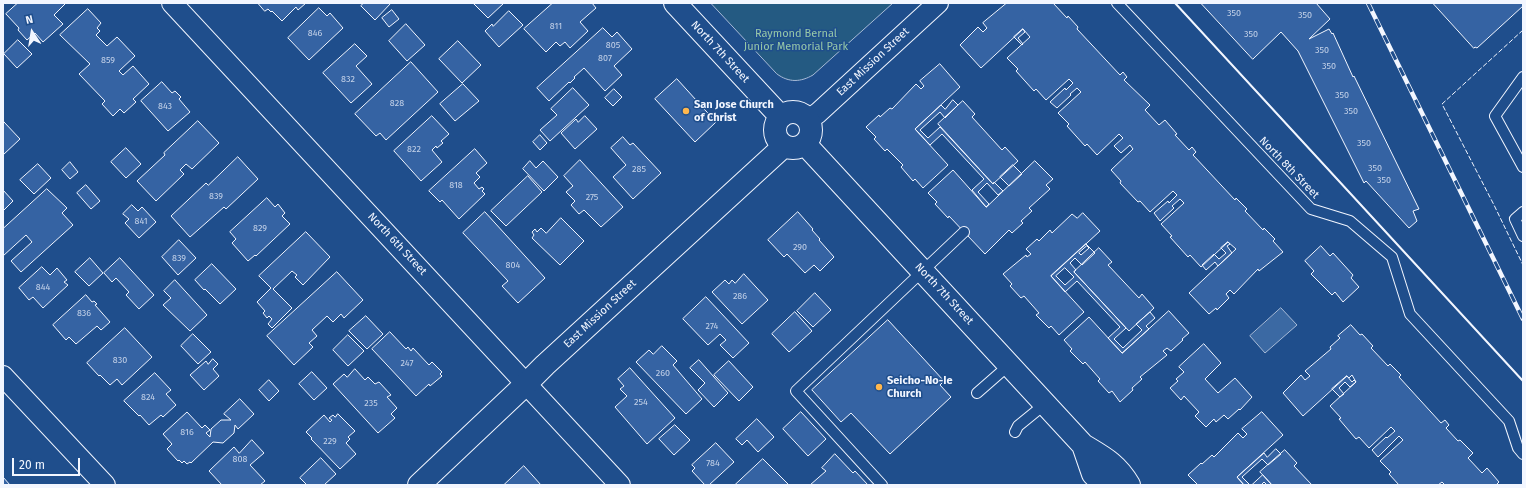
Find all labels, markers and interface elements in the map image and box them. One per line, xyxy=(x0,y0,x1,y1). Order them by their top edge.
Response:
house number: 350 xyxy=(1227,8,1241,18)
house number: 350 xyxy=(1298,10,1312,20)
north arrow xyxy=(12,12,52,52)
text: N xyxy=(24,13,34,27)
street label: North 7th Street xyxy=(688,18,752,86)
house number: 811 xyxy=(550,21,562,31)
street label: East Mission Street xyxy=(834,25,912,99)
park label: Raymond Bernal Junior Memorial Park xyxy=(744,27,848,53)
house number: 846 xyxy=(308,28,322,38)
house number: 350 xyxy=(1244,29,1258,39)
house number: 805 xyxy=(606,40,620,50)
house number: 350 xyxy=(1315,45,1329,55)
house number: 807 xyxy=(598,53,612,63)
house number: 859 xyxy=(101,55,115,65)
house number: 350 xyxy=(1322,61,1336,71)
house number: 832 xyxy=(341,74,355,84)
house number: 350 xyxy=(1335,90,1349,100)
house number: 828 xyxy=(390,98,404,108)
place label: San Jose Church of Christ xyxy=(694,98,774,124)
house number: 843 xyxy=(158,101,172,111)
marker: San Jose Church of Christ xyxy=(681,106,691,116)
house number: 350 xyxy=(1344,106,1358,116)
street label: North 8th Street xyxy=(1256,134,1322,202)
house number: 350 xyxy=(1357,138,1371,148)
house number: 822 xyxy=(407,144,421,154)
house number: 350 xyxy=(1368,163,1382,173)
house number: 285 xyxy=(632,164,646,174)
house number: 350 xyxy=(1377,175,1391,185)
house number: 818 xyxy=(449,180,463,190)
house number: 839 xyxy=(209,191,223,201)
house number: 275 xyxy=(586,192,598,202)
street label: North 6th Street xyxy=(365,210,429,278)
house number: 841 xyxy=(134,216,148,226)
house number: 829 xyxy=(253,223,267,233)
house number: 290 xyxy=(793,242,807,252)
house number: 839 xyxy=(172,253,186,263)
house number: 804 xyxy=(506,260,520,270)
street label: North 7th Street xyxy=(912,260,976,328)
street label: East Mission Street xyxy=(561,277,639,351)
house number: 844 xyxy=(36,282,50,292)
house number: 286 xyxy=(733,291,747,301)
house number: 836 xyxy=(77,308,91,318)
house number: 274 xyxy=(706,321,718,331)
house number: 830 xyxy=(113,355,127,365)
house number: 247 xyxy=(401,358,413,368)
house number: 260 xyxy=(656,368,670,378)
place label: Seicho-No-Ie Church xyxy=(887,374,952,400)
marker: Seicho-No-Ie Church xyxy=(874,382,884,392)
house number: 824 xyxy=(141,392,155,402)
house number: 254 xyxy=(634,397,648,407)
house number: 235 xyxy=(364,398,378,408)
house number: 816 xyxy=(180,427,194,437)
house number: 229 xyxy=(323,436,337,446)
scale bar xyxy=(14,450,82,476)
house number: 808 xyxy=(233,454,247,464)
text: 20 m xyxy=(19,458,45,472)
house number: 784 xyxy=(706,458,720,468)

